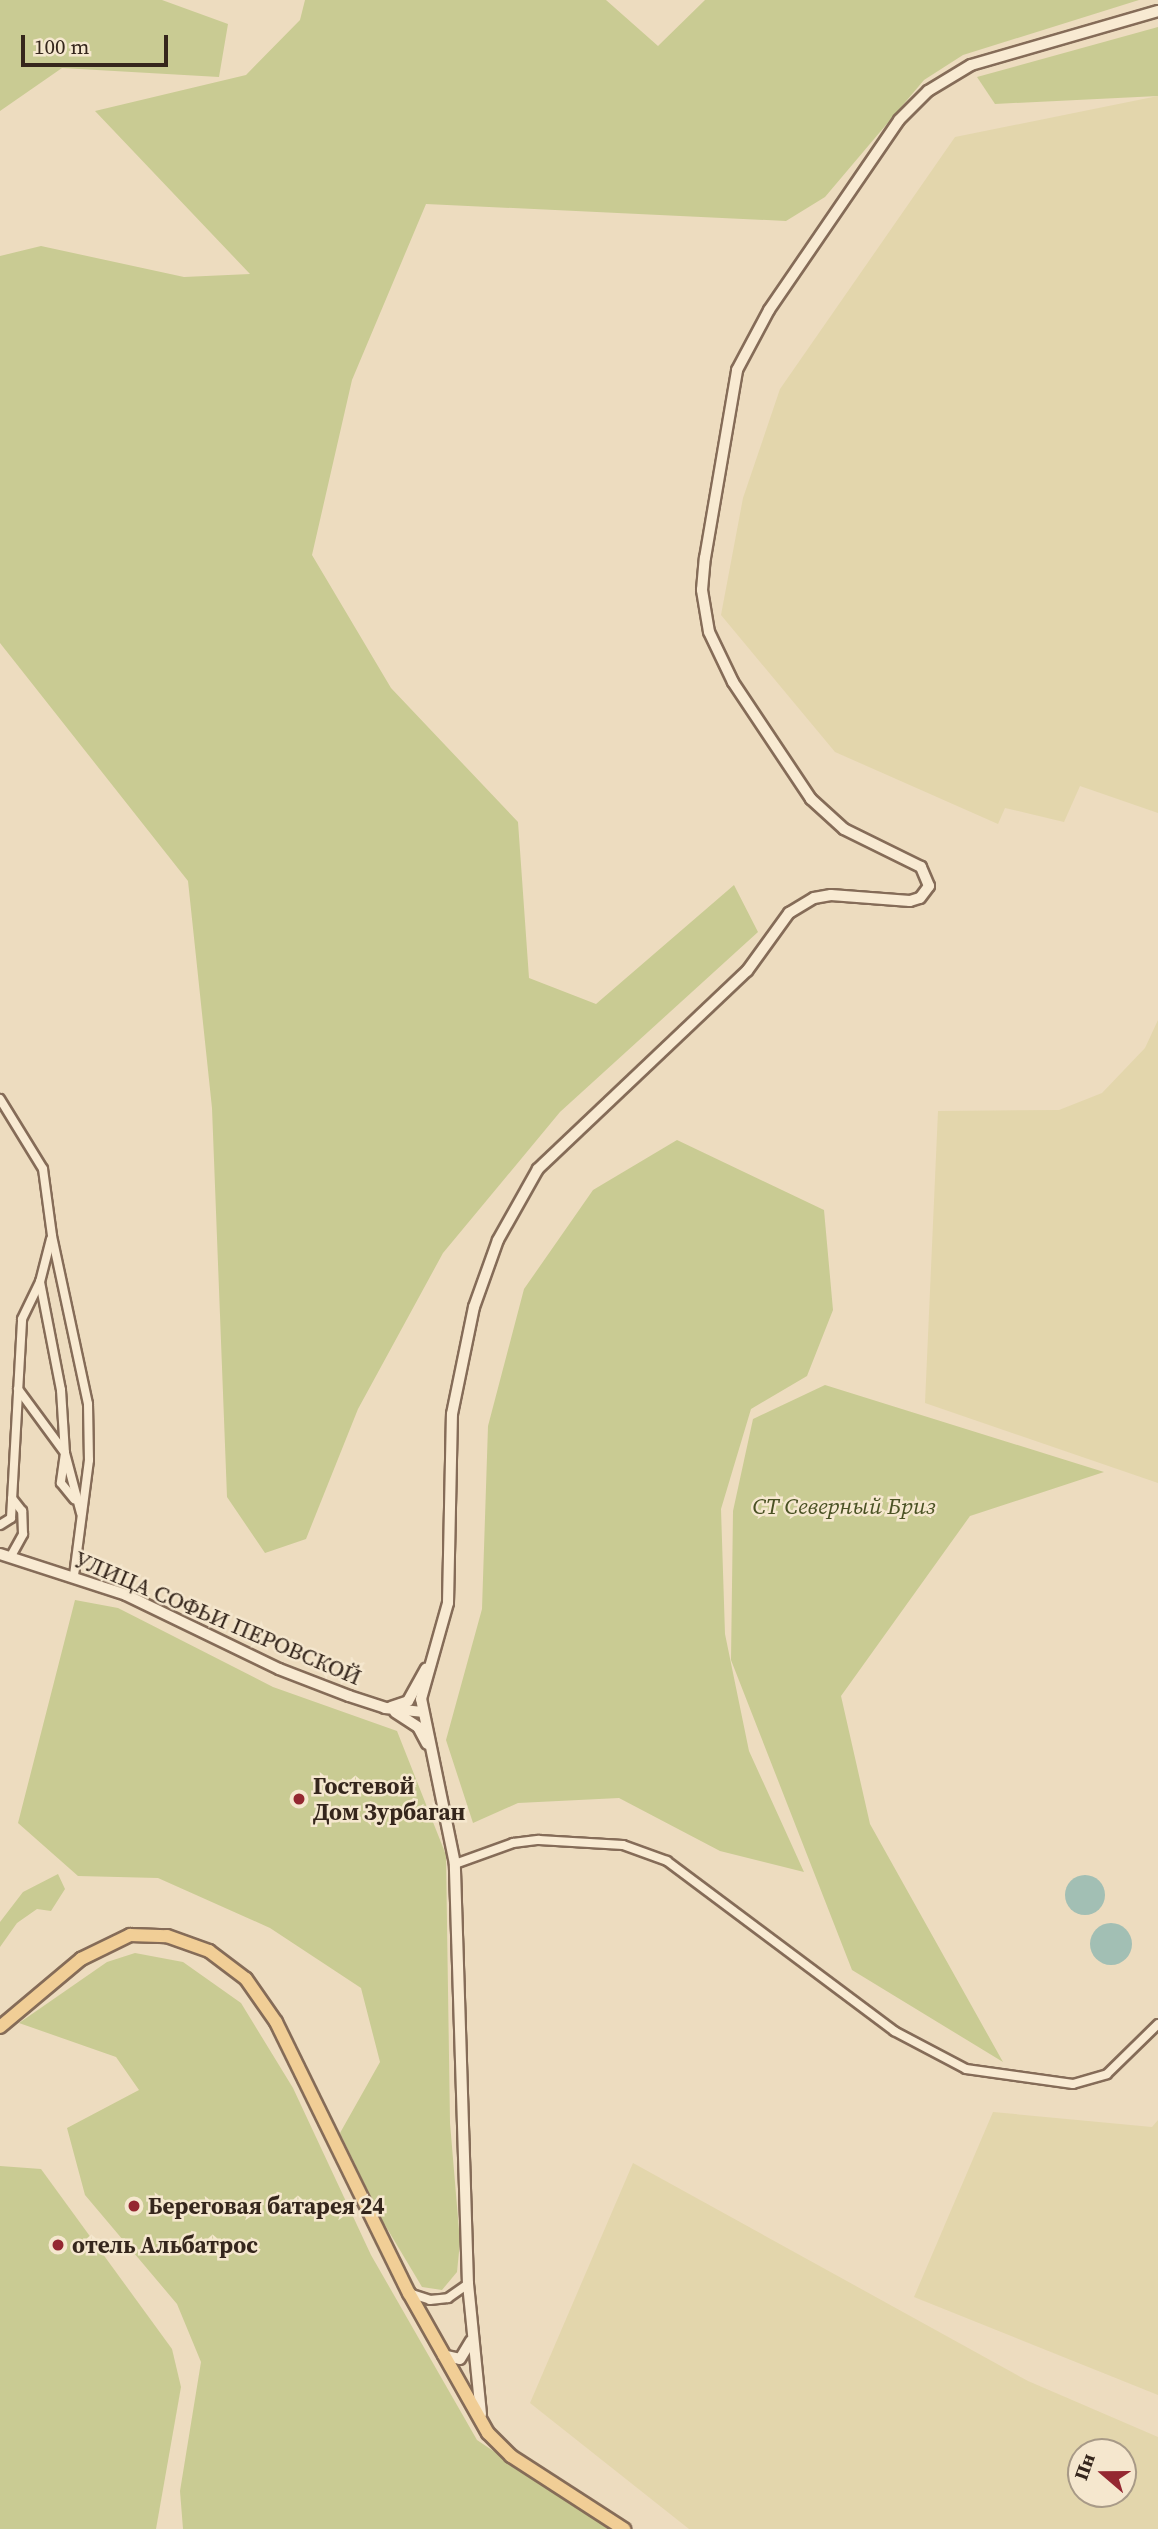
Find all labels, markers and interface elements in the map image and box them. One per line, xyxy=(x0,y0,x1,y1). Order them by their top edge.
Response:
scale bar xyxy=(24,21,172,65)
text: 100 m xyxy=(34,32,89,61)
park label: СТ Северный Бриз xyxy=(752,1492,936,1520)
street label: УЛИЦА СОФЬИ ПЕРОВСКОЙ xyxy=(70,1545,366,1691)
place label: Гостевой Дом Зурбаган xyxy=(313,1772,465,1826)
marker: Гостевой Дом Зурбаган xyxy=(291,1791,307,1807)
place label: Береговая батарея 24 xyxy=(148,2192,385,2220)
marker: Береговая батарея 24 xyxy=(126,2198,142,2214)
place label: отель Альбатрос xyxy=(72,2231,258,2259)
marker: отель Альбатрос xyxy=(50,2237,66,2253)
north arrow xyxy=(1067,2438,1137,2508)
text: Пн xyxy=(1067,2450,1101,2483)

